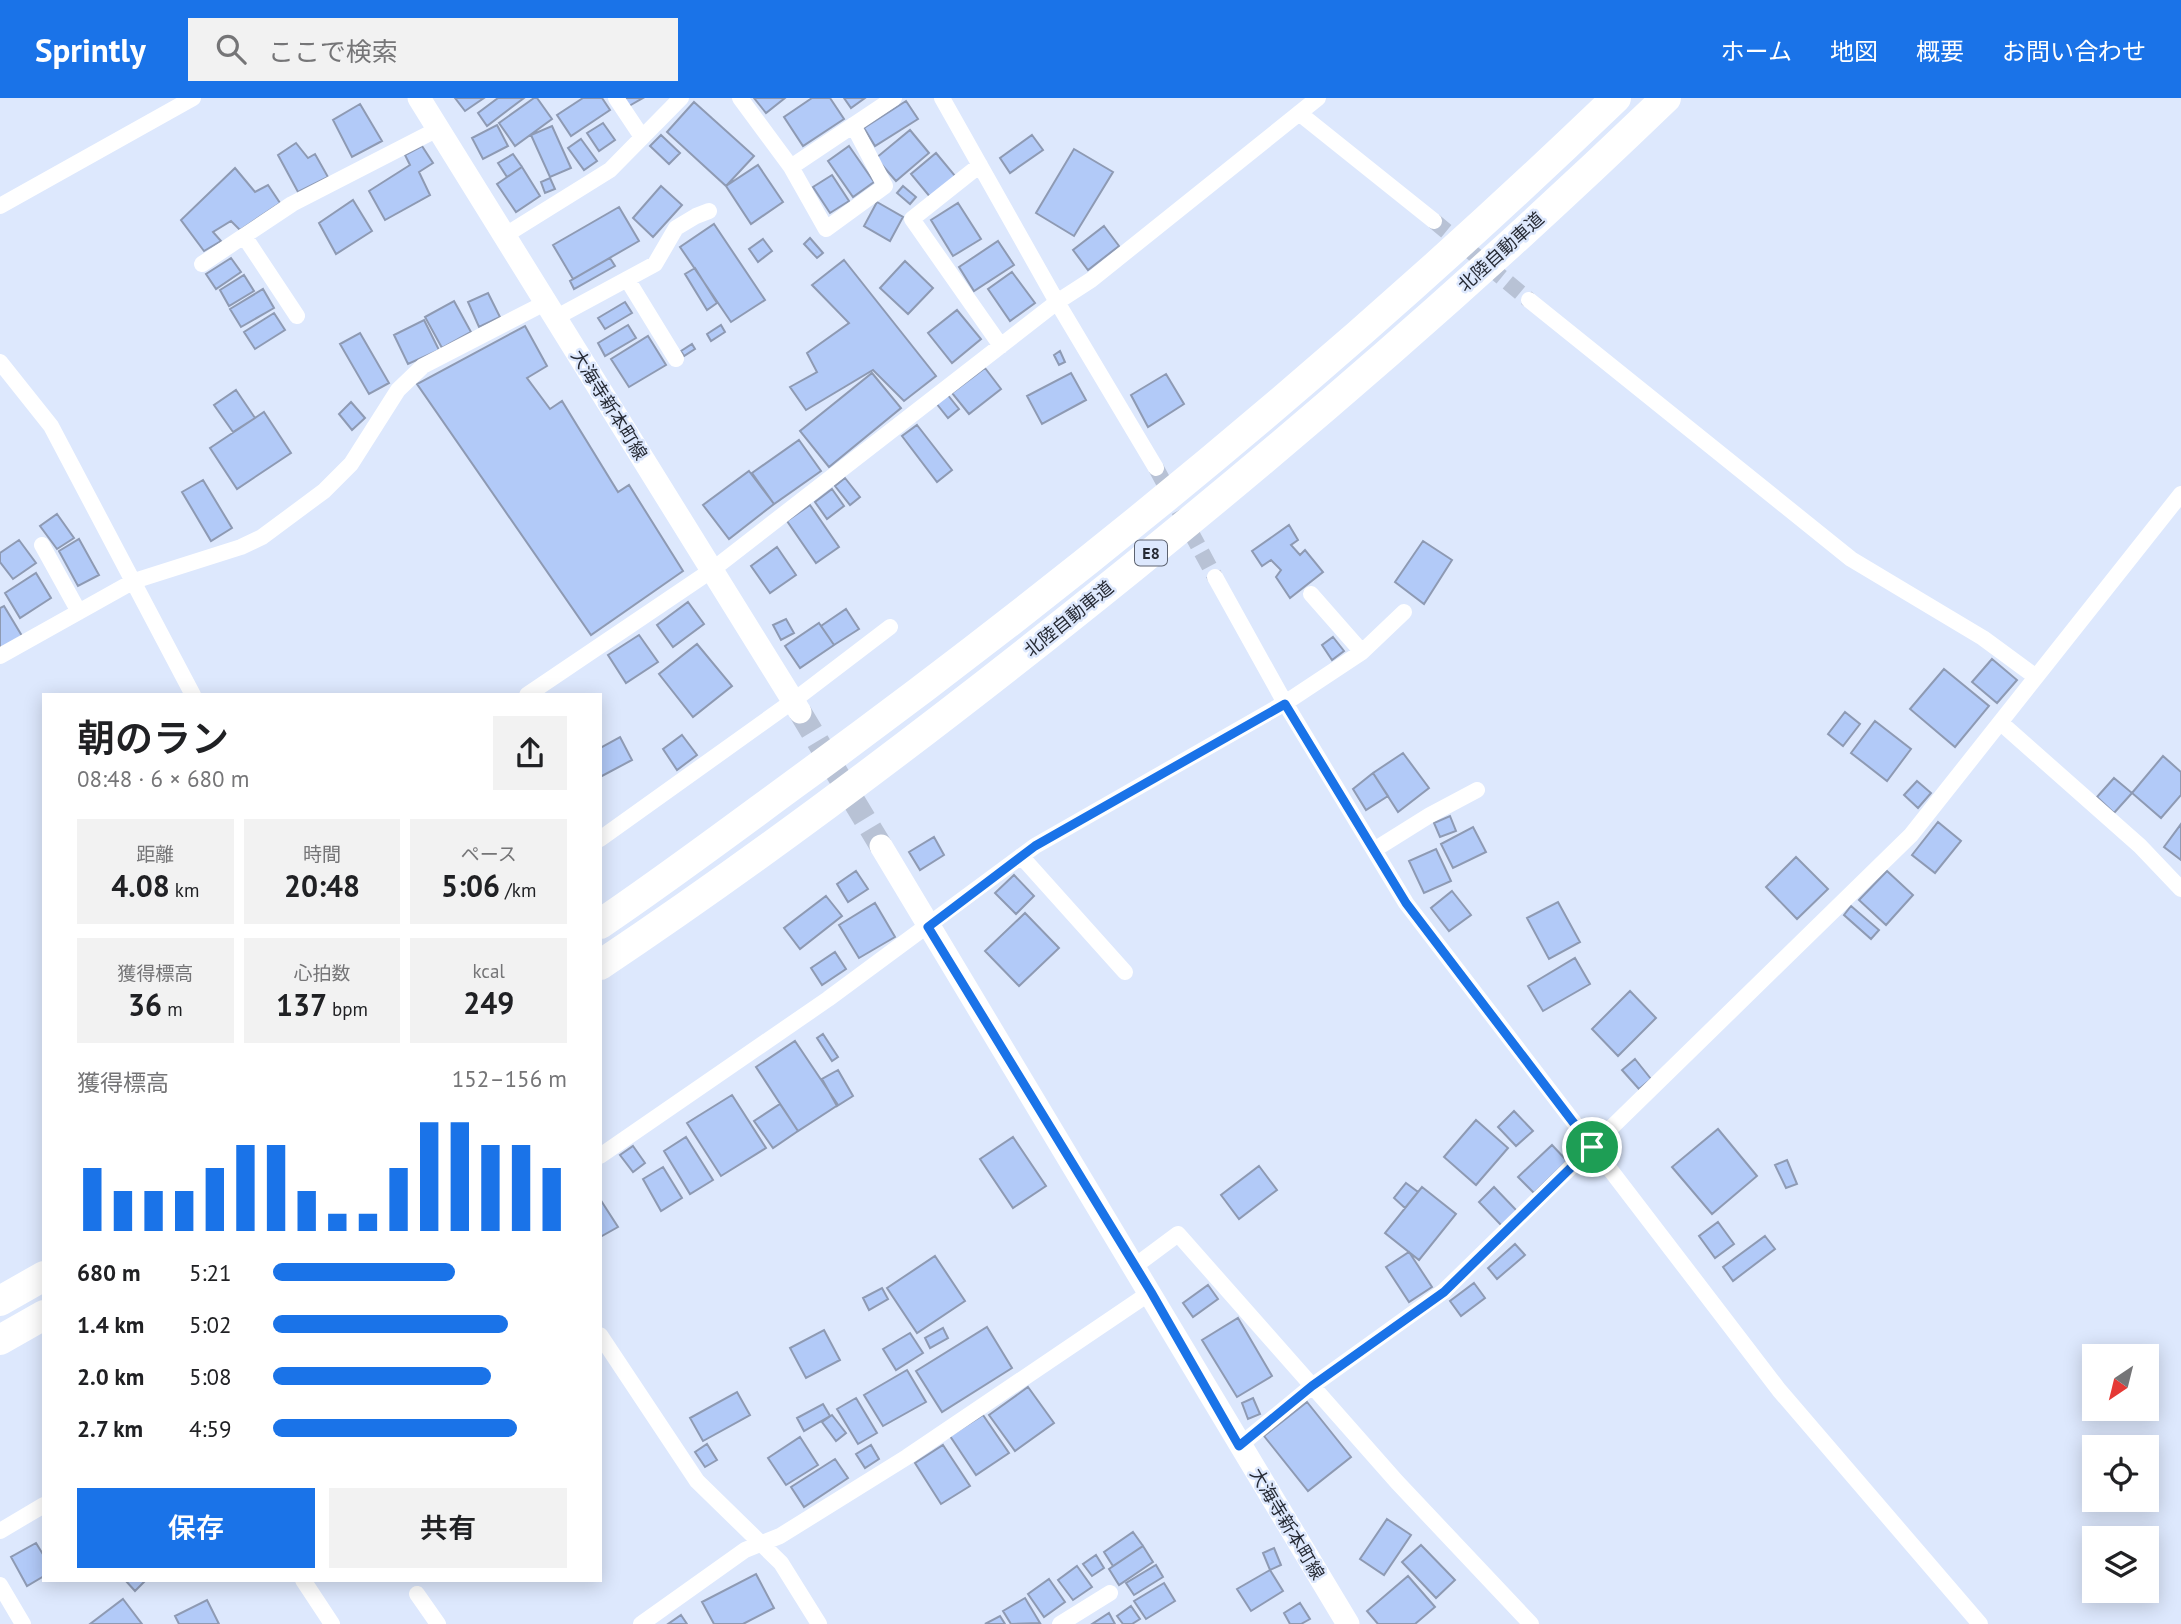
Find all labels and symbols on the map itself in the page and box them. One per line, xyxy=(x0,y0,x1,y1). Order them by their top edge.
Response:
street label: 北陸自動車道 xyxy=(1453,207,1548,296)
street label: 大海寺新本町線 xyxy=(566,345,653,464)
road number: E8 xyxy=(1135,540,1167,566)
street label: 北陸自動車道 xyxy=(1019,576,1118,662)
pin xyxy=(1562,1117,1622,1177)
north arrow xyxy=(2082,1344,2160,1421)
street label: 大海寺新本町線 xyxy=(1245,1464,1330,1584)

